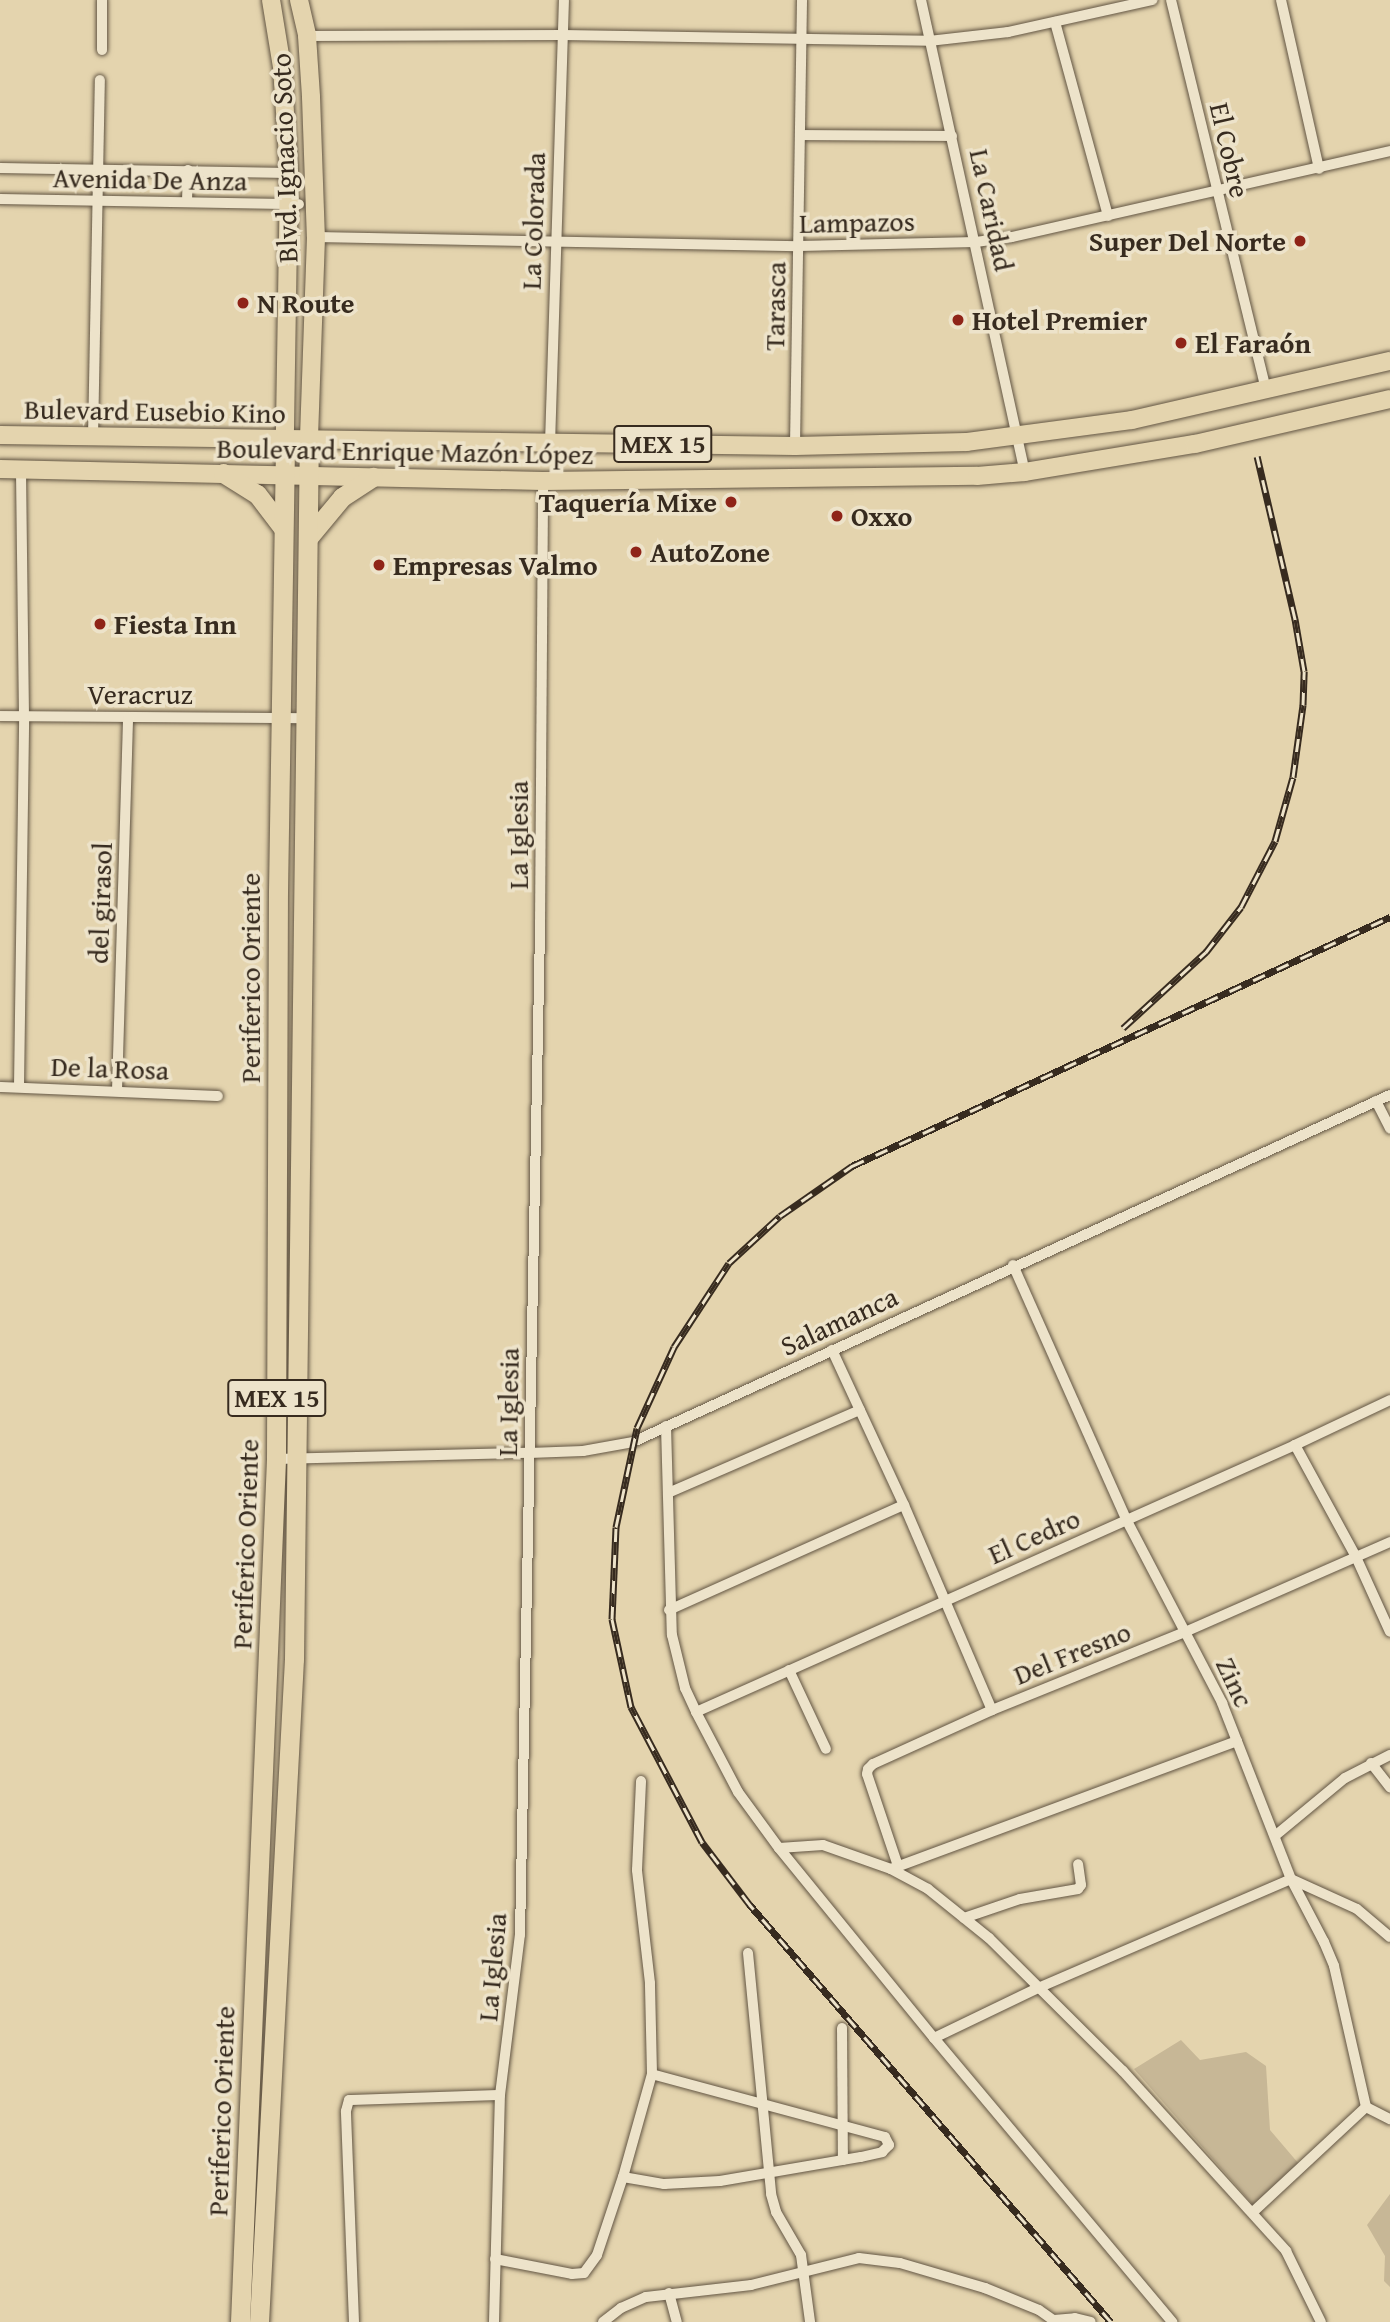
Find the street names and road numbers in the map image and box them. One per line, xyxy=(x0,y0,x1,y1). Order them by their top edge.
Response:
street label: Blvd. Ignacio Soto xyxy=(264,53,304,263)
street label: El Cobre xyxy=(1203,99,1257,201)
street label: La Caridad xyxy=(963,146,1021,274)
street label: La Colorada xyxy=(514,152,552,290)
street label: Avenida De Anza xyxy=(52,161,248,197)
street label: Lampazos xyxy=(799,204,915,240)
street label: Tarasca xyxy=(757,261,793,351)
street label: Bulevard Eusebio Kino xyxy=(24,392,286,430)
road number: MEX 15 xyxy=(612,422,714,466)
street label: Boulevard Enrique Mazón López xyxy=(216,431,594,471)
street label: Veracruz xyxy=(87,677,193,711)
street label: La Iglesia xyxy=(501,781,535,889)
street label: del girasol xyxy=(81,842,119,964)
street label: Periferico Oriente xyxy=(233,873,267,1083)
street label: De la Rosa xyxy=(50,1049,170,1087)
street label: Salamanca xyxy=(775,1279,903,1363)
street label: La Iglesia xyxy=(490,1347,526,1457)
road number: MEX 15 xyxy=(226,1376,328,1420)
street label: Periferico Oriente xyxy=(225,1438,265,1650)
street label: El Cedro xyxy=(983,1501,1085,1571)
street label: Del Fresno xyxy=(1009,1614,1135,1692)
street label: Zinc xyxy=(1209,1652,1261,1712)
street label: La Iglesia xyxy=(471,1911,513,2023)
street label: Periferico Oriente xyxy=(201,2005,241,2217)

